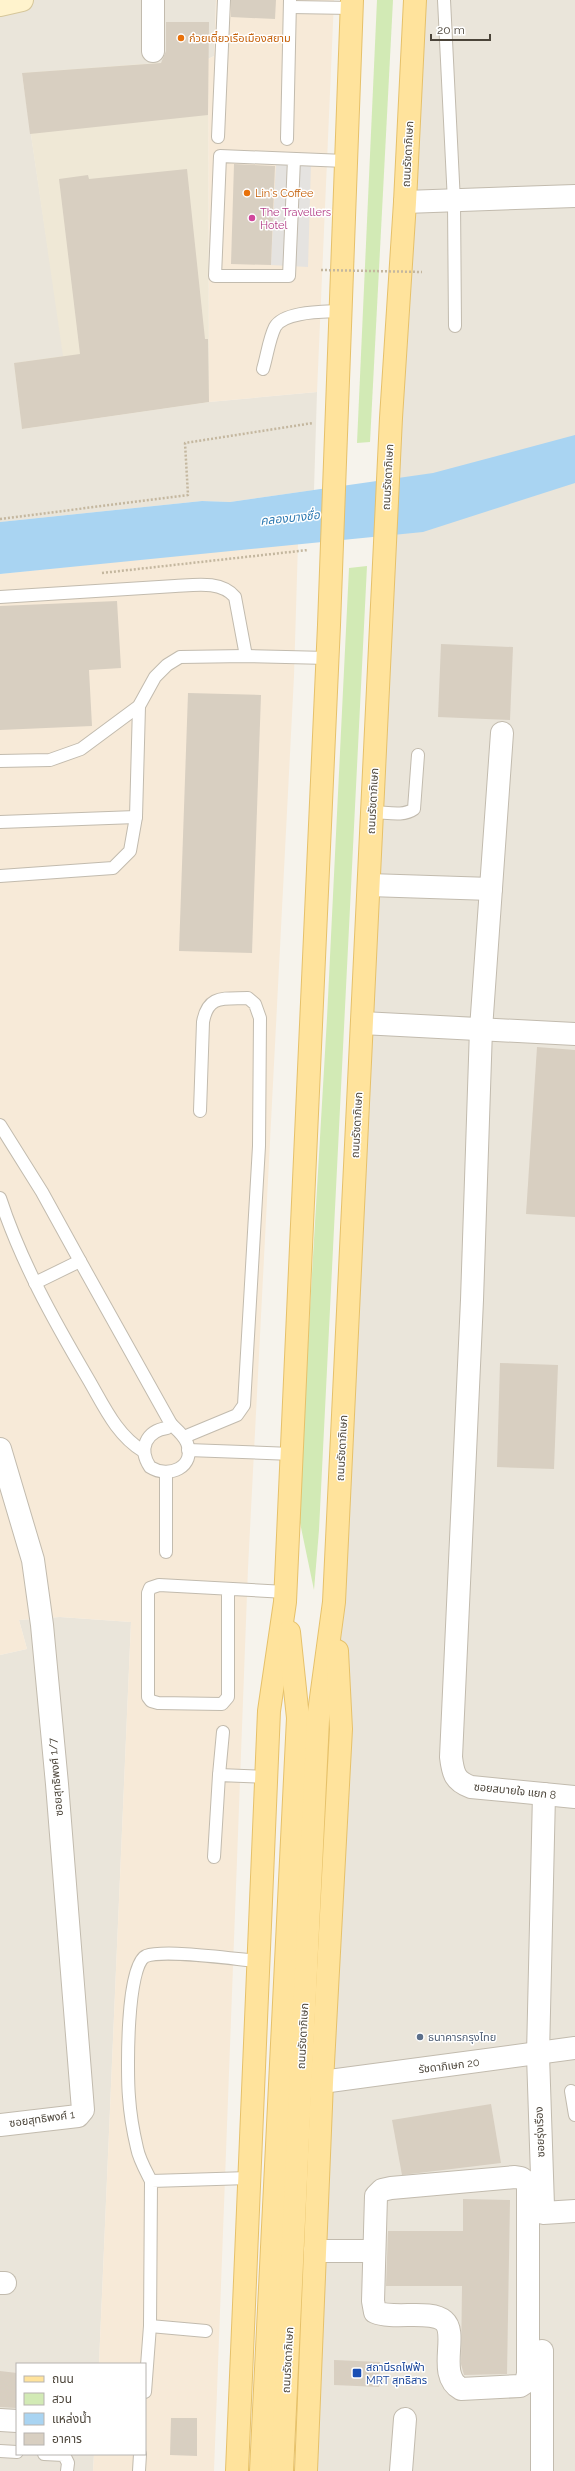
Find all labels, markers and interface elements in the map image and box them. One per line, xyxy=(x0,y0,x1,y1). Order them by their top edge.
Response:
scale bar xyxy=(431,16,490,42)
text: 20 m xyxy=(437,23,465,37)
place label: ก๋วยเตี๋ยวเรือเมืองสยาม xyxy=(189,30,291,45)
marker: ก๋วยเตี๋ยวเรือเมืองสยาม xyxy=(176,33,186,43)
street label: ถนนรัชดาภิเษก xyxy=(400,121,416,187)
place label: Lin's Coffee xyxy=(255,187,314,200)
marker: Lin's Coffee xyxy=(242,188,252,198)
place label: The Travellers Hotel xyxy=(260,206,331,232)
marker: The Travellers Hotel xyxy=(247,213,257,223)
street label: ถนนรัชดาภิเษก xyxy=(380,444,396,510)
water label: คลองบางซื่อ xyxy=(259,506,322,528)
street label: ถนนรัชดาภิเษก xyxy=(365,768,381,834)
street label: ถนนรัชดาภิเษก xyxy=(349,1092,365,1158)
street label: ถนนรัชดาภิเษก xyxy=(334,1415,350,1481)
street label: ซอยสุทธิพงศ์ 1/7 xyxy=(46,1737,66,1817)
street label: ซอยสบายใจ แยก 8 xyxy=(473,1780,557,1802)
street label: ถนนรัชดาภิเษก xyxy=(295,2003,311,2069)
place label: ธนาคารกรุงไทย xyxy=(428,2031,496,2044)
marker: ธนาคารกรุงไทย xyxy=(415,2032,425,2042)
street label: รัชดาภิเษก 20 xyxy=(418,2056,480,2076)
street label: ซอยรุ่งเรือง xyxy=(533,2106,547,2158)
street label: ซอยสุทธิพงศ์ 1 xyxy=(8,2108,76,2130)
street label: ถนนรัชดาภิเษก xyxy=(280,2327,296,2393)
place label: สถานีรถไฟฟ้า MRT สุทธิสาร xyxy=(366,2361,427,2387)
legend xyxy=(16,2363,146,2455)
marker: สถานีรถไฟฟ้า MRT สุทธิสาร xyxy=(351,2367,363,2379)
text: ถนน xyxy=(52,2372,74,2386)
text: สวน xyxy=(52,2392,72,2406)
text: แหล่งน้ำ xyxy=(52,2410,91,2426)
text: อาคาร xyxy=(52,2432,82,2446)

